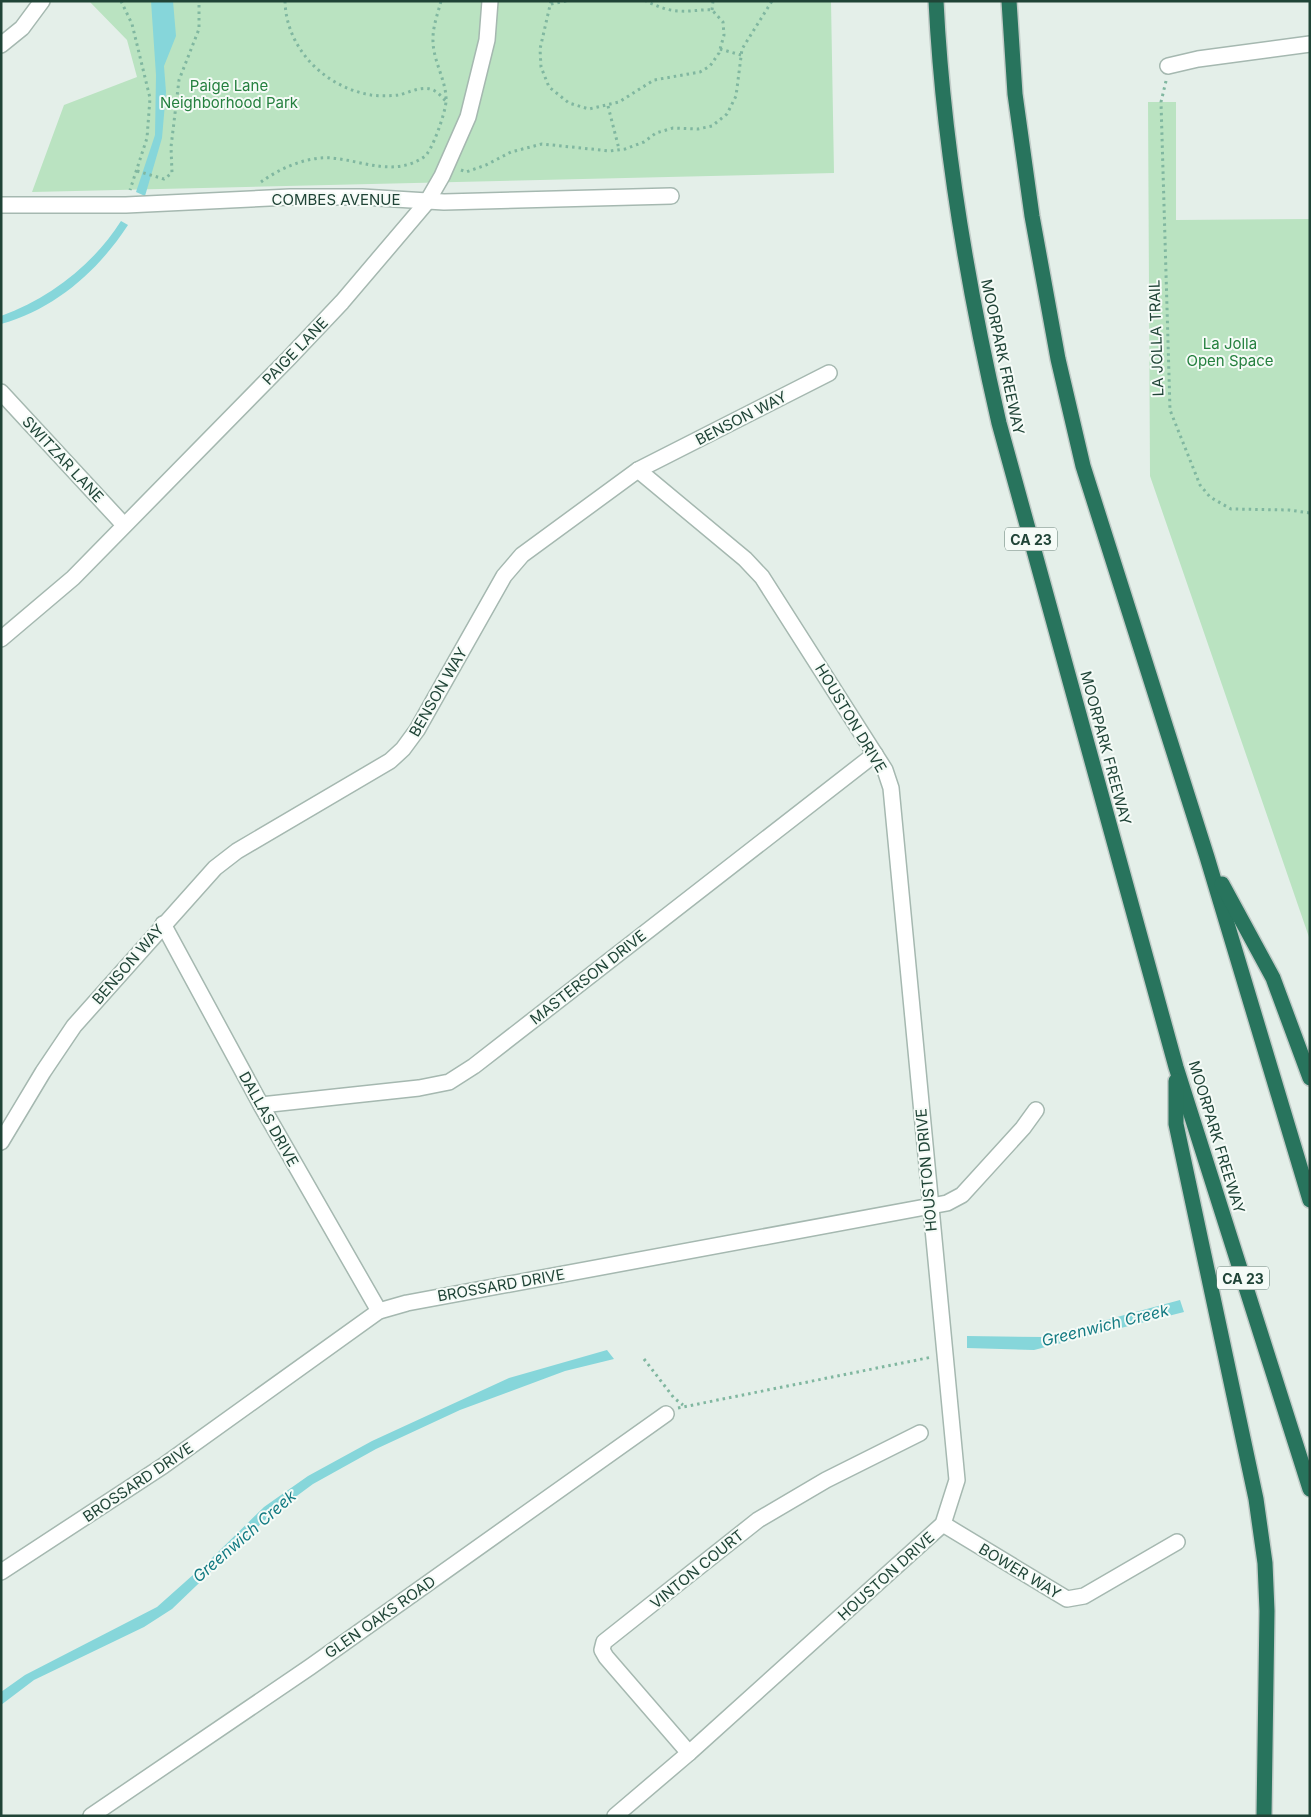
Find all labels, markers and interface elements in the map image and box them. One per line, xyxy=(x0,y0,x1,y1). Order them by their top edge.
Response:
park label: Paige Lane Neighborhood Park xyxy=(160,76,299,112)
street label: COMBES AVENUE xyxy=(272,190,400,209)
street label: MOORPARK FREEWAY xyxy=(977,277,1029,437)
street label: LA JOLLA TRAIL xyxy=(1144,279,1168,397)
street label: PAIGE LANE xyxy=(258,313,332,389)
park label: La Jolla Open Space xyxy=(1186,334,1274,370)
street label: BENSON WAY xyxy=(692,387,790,449)
street label: SWITZAR LANE xyxy=(18,412,108,506)
road number: CA 23 xyxy=(1005,528,1057,550)
street label: BENSON WAY xyxy=(405,644,471,740)
street label: HOUSTON DRIVE xyxy=(811,660,891,776)
street label: MOORPARK FREEWAY xyxy=(1076,669,1136,827)
street label: BENSON WAY xyxy=(88,920,168,1008)
street label: MASTERSON DRIVE xyxy=(526,926,650,1028)
street label: MOORPARK FREEWAY xyxy=(1185,1058,1249,1216)
street label: DALLAS DRIVE xyxy=(235,1068,303,1170)
street label: HOUSTON DRIVE xyxy=(911,1108,941,1232)
street label: BROSSARD DRIVE xyxy=(436,1264,566,1306)
road number: CA 23 xyxy=(1217,1266,1269,1290)
water label: Greenwich Creek xyxy=(1039,1299,1171,1350)
street label: BROSSARD DRIVE xyxy=(79,1438,197,1526)
water label: Greenwich Creek xyxy=(188,1486,300,1586)
street label: VINTON COURT xyxy=(646,1525,748,1613)
street label: HOUSTON DRIVE xyxy=(834,1528,938,1624)
street label: BOWER WAY xyxy=(976,1539,1064,1603)
street label: GLEN OAKS ROAD xyxy=(321,1572,439,1662)

